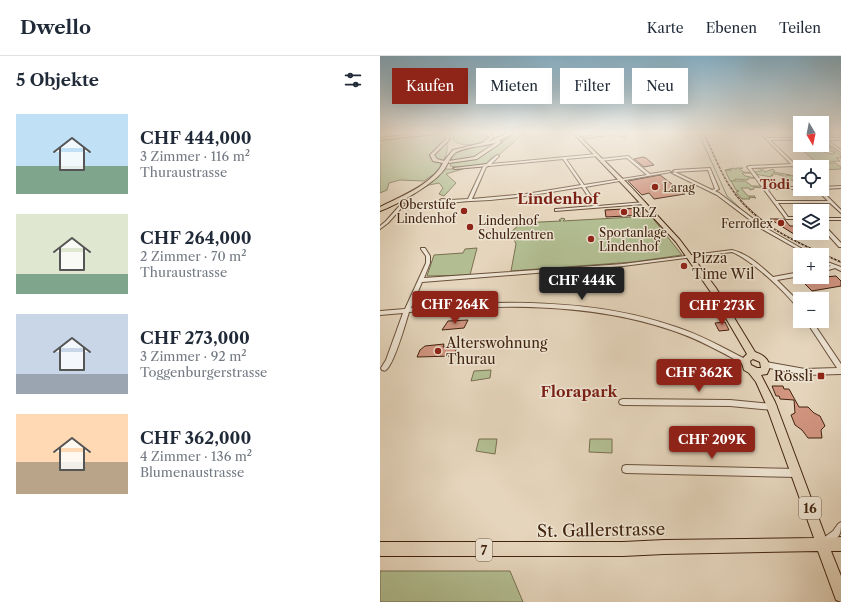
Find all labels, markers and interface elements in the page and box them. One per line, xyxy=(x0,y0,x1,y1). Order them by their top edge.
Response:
text: Dwello xyxy=(20,16,91,39)
text: Karte xyxy=(647,19,684,37)
text: Ebenen xyxy=(706,19,757,37)
text: Teilen xyxy=(779,19,821,37)
chip: Kaufen xyxy=(392,68,468,104)
chip: Mieten xyxy=(476,68,552,104)
chip: Filter xyxy=(560,68,624,104)
chip: Neu xyxy=(632,68,688,104)
icon: filters xyxy=(342,69,364,91)
text: 5 Objekte xyxy=(16,70,99,90)
north arrow xyxy=(793,116,829,152)
map controls xyxy=(793,116,829,328)
text: CHF 444,000 xyxy=(140,128,252,148)
icon: home xyxy=(48,130,96,178)
text: 3 Zimmer · 116 m² xyxy=(140,148,250,164)
button: locate xyxy=(793,160,829,196)
text: Thuraustrasse xyxy=(140,164,227,180)
district label: Tödi xyxy=(760,176,791,192)
place label: Larag xyxy=(663,180,696,195)
marker: Larag xyxy=(650,182,660,192)
district label: Lindenhof xyxy=(517,189,601,208)
place label: Oberstufe Lindenhof xyxy=(396,197,458,226)
button: layers xyxy=(793,204,829,240)
place label: RLZ xyxy=(632,205,657,220)
marker: Oberstufe Lindenhof xyxy=(459,206,469,216)
marker: RLZ xyxy=(619,207,629,217)
place label: Lindenhof Schulzentren xyxy=(478,213,554,242)
place label: Ferroflex xyxy=(721,216,773,231)
marker: Ferroflex xyxy=(776,218,786,228)
marker: Lindenhof Schulzentren xyxy=(465,222,475,232)
place label: Sportanlage Lindenhof xyxy=(599,225,667,254)
text: CHF 264,000 xyxy=(140,228,252,248)
icon: home xyxy=(48,230,96,278)
marker: Sportanlage Lindenhof xyxy=(586,234,596,244)
text: 2 Zimmer · 70 m² xyxy=(140,248,247,264)
button: + xyxy=(793,248,829,284)
place label: Pizza Time Wil xyxy=(692,249,754,283)
marker: Pizza Time Wil xyxy=(679,261,689,271)
text: Thuraustrasse xyxy=(140,264,227,280)
pin: CHF 444K xyxy=(541,267,623,301)
text: CHF 444K xyxy=(548,272,616,288)
pin: CHF 264K xyxy=(414,291,496,325)
pin: CHF 273K xyxy=(681,292,763,326)
button: − xyxy=(793,292,829,328)
text: CHF 264K xyxy=(421,296,489,312)
text: CHF 273K xyxy=(689,297,755,313)
text: CHF 273,000 xyxy=(140,328,250,348)
icon: home xyxy=(48,330,96,378)
place label: Alterswohnung Thurau xyxy=(445,334,548,368)
marker: Alterswohnung Thurau xyxy=(433,346,443,356)
text: 3 Zimmer · 92 m² xyxy=(140,348,247,364)
pin: CHF 362K xyxy=(658,359,740,393)
text: Toggenburgerstrasse xyxy=(140,364,267,380)
text: CHF 362K xyxy=(665,364,733,380)
place label: Rössli xyxy=(774,367,813,385)
marker: Rössli xyxy=(816,371,826,381)
district label: Florapark xyxy=(541,382,619,401)
pin: CHF 209K xyxy=(671,426,753,460)
text: CHF 362,000 xyxy=(140,428,251,448)
icon: home xyxy=(48,430,96,478)
text: CHF 209K xyxy=(678,431,746,447)
text: 4 Zimmer · 136 m² xyxy=(140,448,252,464)
text: Blumenaustrasse xyxy=(140,464,244,480)
road number: 16 xyxy=(799,497,821,519)
street label: St. Gallerstrasse xyxy=(537,519,665,541)
road number: 7 xyxy=(476,539,492,561)

